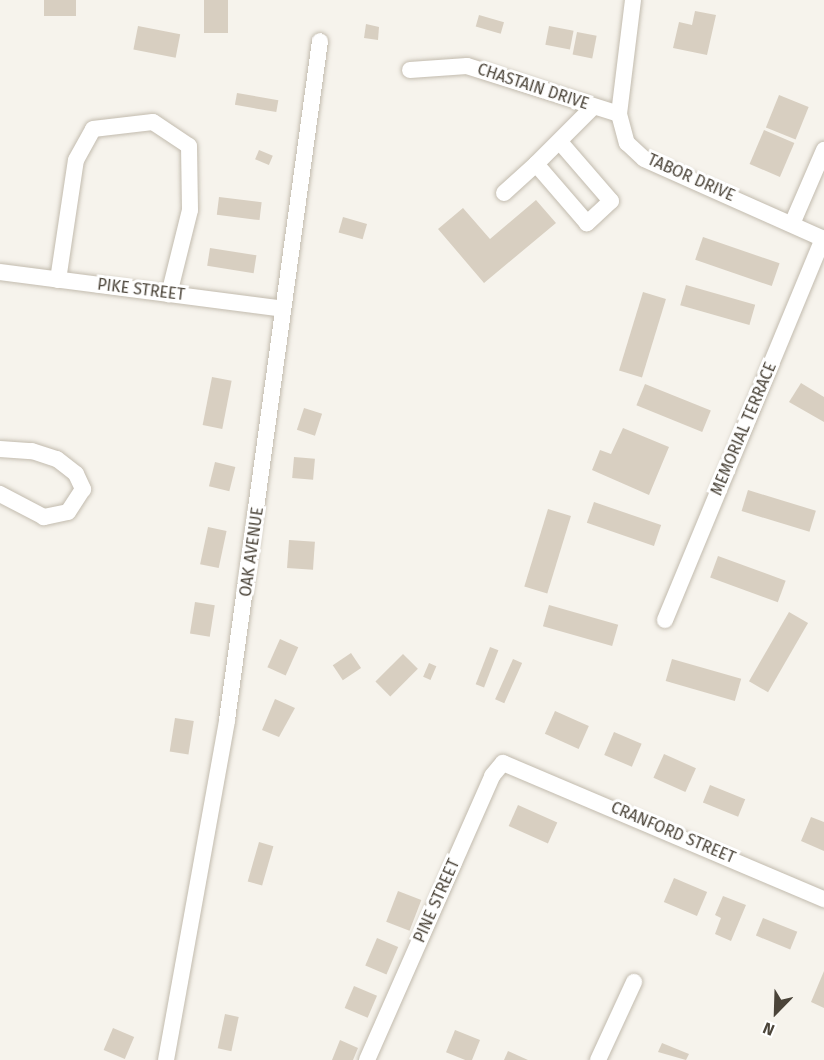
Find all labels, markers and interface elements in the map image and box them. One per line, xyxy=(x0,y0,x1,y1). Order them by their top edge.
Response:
street label: CHASTAIN DRIVE xyxy=(475,60,591,114)
street label: TABOR DRIVE xyxy=(644,150,738,206)
street label: PIKE STREET xyxy=(96,275,186,305)
street label: MEMORIAL TERRACE xyxy=(707,359,781,499)
street label: OAK AVENUE xyxy=(236,506,268,598)
street label: CRANFORD STREET xyxy=(608,798,738,868)
street label: PINE STREET xyxy=(410,856,464,946)
north arrow xyxy=(746,982,806,1042)
text: N xyxy=(760,1018,777,1040)

